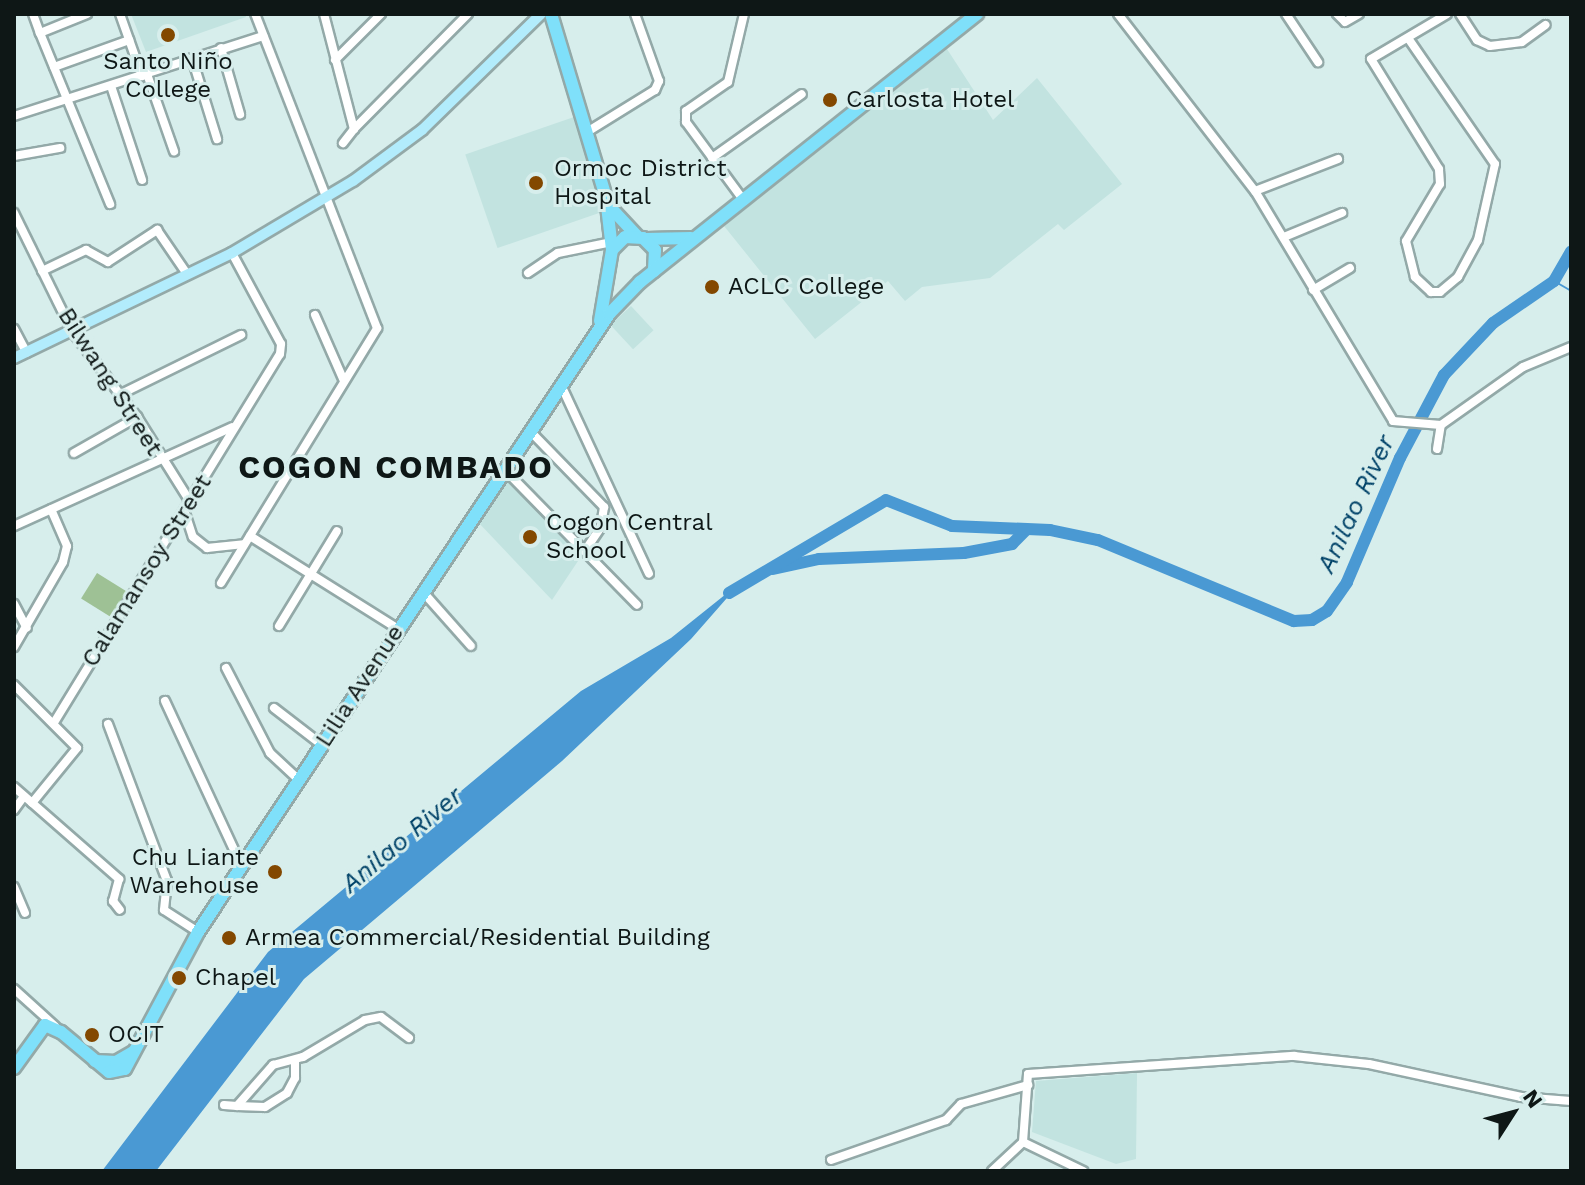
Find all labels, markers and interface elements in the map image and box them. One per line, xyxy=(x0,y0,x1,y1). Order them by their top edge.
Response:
marker: Santo Niño College xyxy=(159,26,177,44)
place label: Santo Niño College xyxy=(103,48,233,104)
place label: Carlosta Hotel xyxy=(846,86,1015,114)
marker: Carlosta Hotel xyxy=(821,91,839,109)
place label: Ormoc District Hospital xyxy=(554,155,726,211)
marker: Ormoc District Hospital xyxy=(525,172,547,194)
place label: ACLC College xyxy=(728,273,884,301)
marker: ACLC College xyxy=(703,278,721,296)
street label: Bilwang Street xyxy=(52,303,168,461)
water label: Anilao River xyxy=(1311,430,1401,578)
district label: COGON COMBADO xyxy=(238,448,554,486)
street label: Calamansoy Street xyxy=(76,469,218,673)
place label: Cogon Central School xyxy=(546,509,713,565)
marker: Cogon Central School xyxy=(521,528,539,546)
street label: Lilia Avenue xyxy=(309,619,411,753)
water label: Anilao River xyxy=(335,780,469,900)
place label: Chu Liante Warehouse xyxy=(129,844,259,900)
marker: Chu Liante Warehouse xyxy=(266,863,284,881)
place label: Armea Commercial/Residential Building xyxy=(245,924,711,952)
marker: Armea Commercial/Residential Building xyxy=(220,929,238,947)
place label: Chapel xyxy=(195,964,276,992)
marker: Chapel xyxy=(170,969,188,987)
place label: OCIT xyxy=(108,1021,164,1049)
marker: OCIT xyxy=(83,1026,101,1044)
north arrow xyxy=(1473,1073,1553,1153)
text: N xyxy=(1518,1085,1548,1113)

